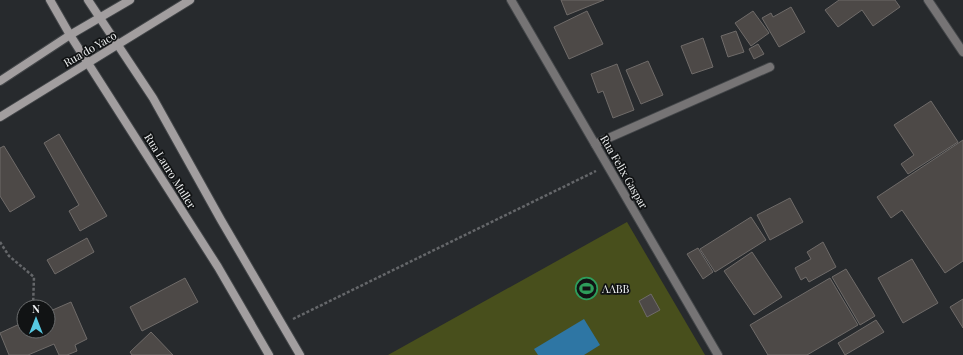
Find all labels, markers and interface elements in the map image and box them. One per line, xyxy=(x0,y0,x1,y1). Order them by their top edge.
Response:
street label: Rua do Yaco xyxy=(60,27,119,70)
street label: Rua Lauro Muller xyxy=(141,130,200,211)
street label: Rua Felix Gaspar xyxy=(597,132,652,211)
sports icon: AABB xyxy=(574,276,600,302)
place label: AABB xyxy=(601,281,629,296)
north arrow xyxy=(16,299,56,339)
text: N xyxy=(32,301,40,316)

